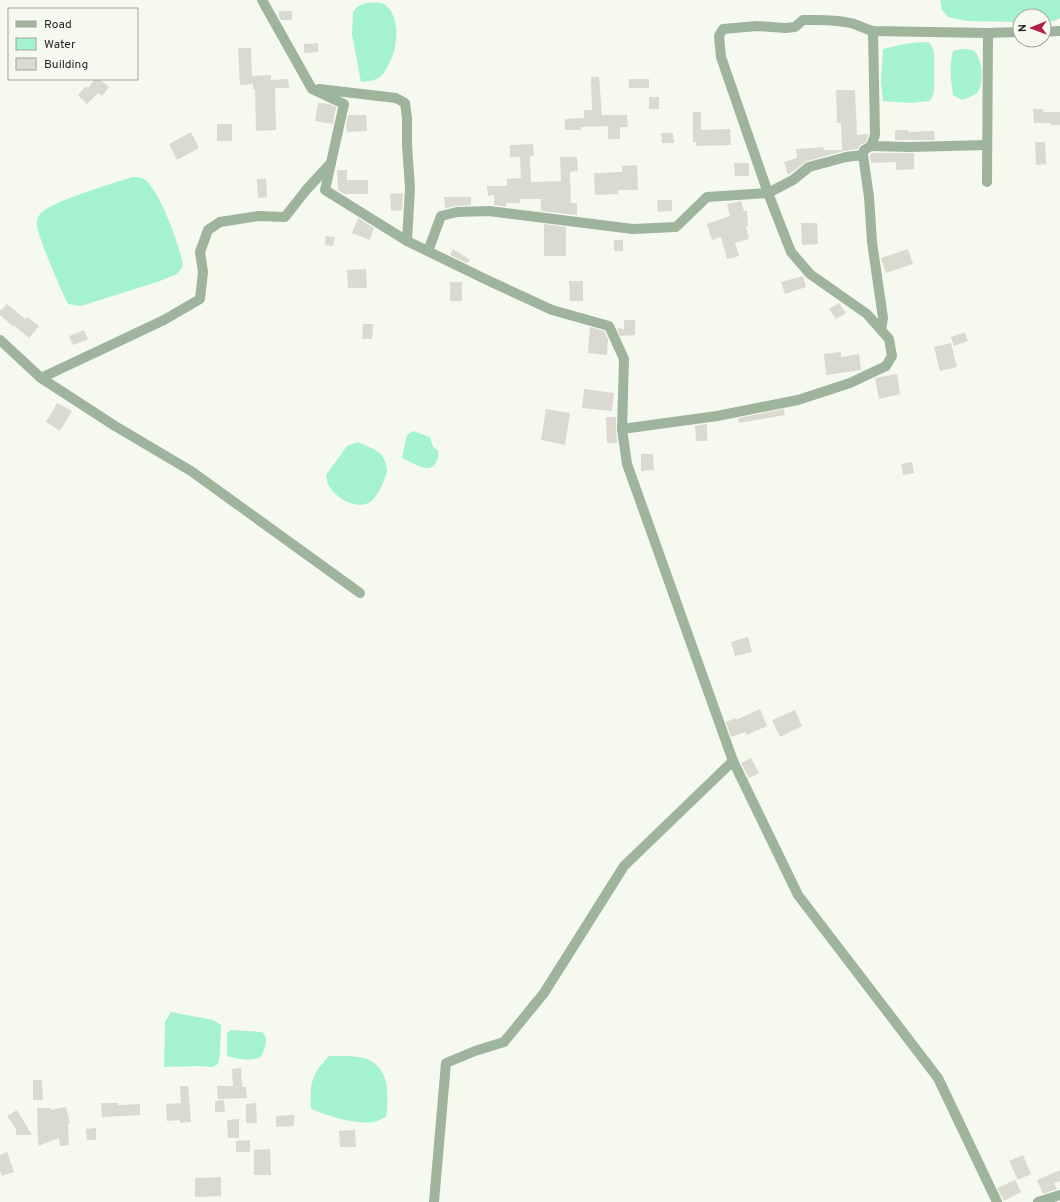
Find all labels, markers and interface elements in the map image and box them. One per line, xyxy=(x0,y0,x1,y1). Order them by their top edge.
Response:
legend xyxy=(8,8,138,80)
north arrow xyxy=(1012,8,1052,48)
text: Road xyxy=(44,17,72,33)
text: N xyxy=(1016,24,1030,32)
text: Water xyxy=(44,37,76,53)
text: Building xyxy=(44,57,88,73)

